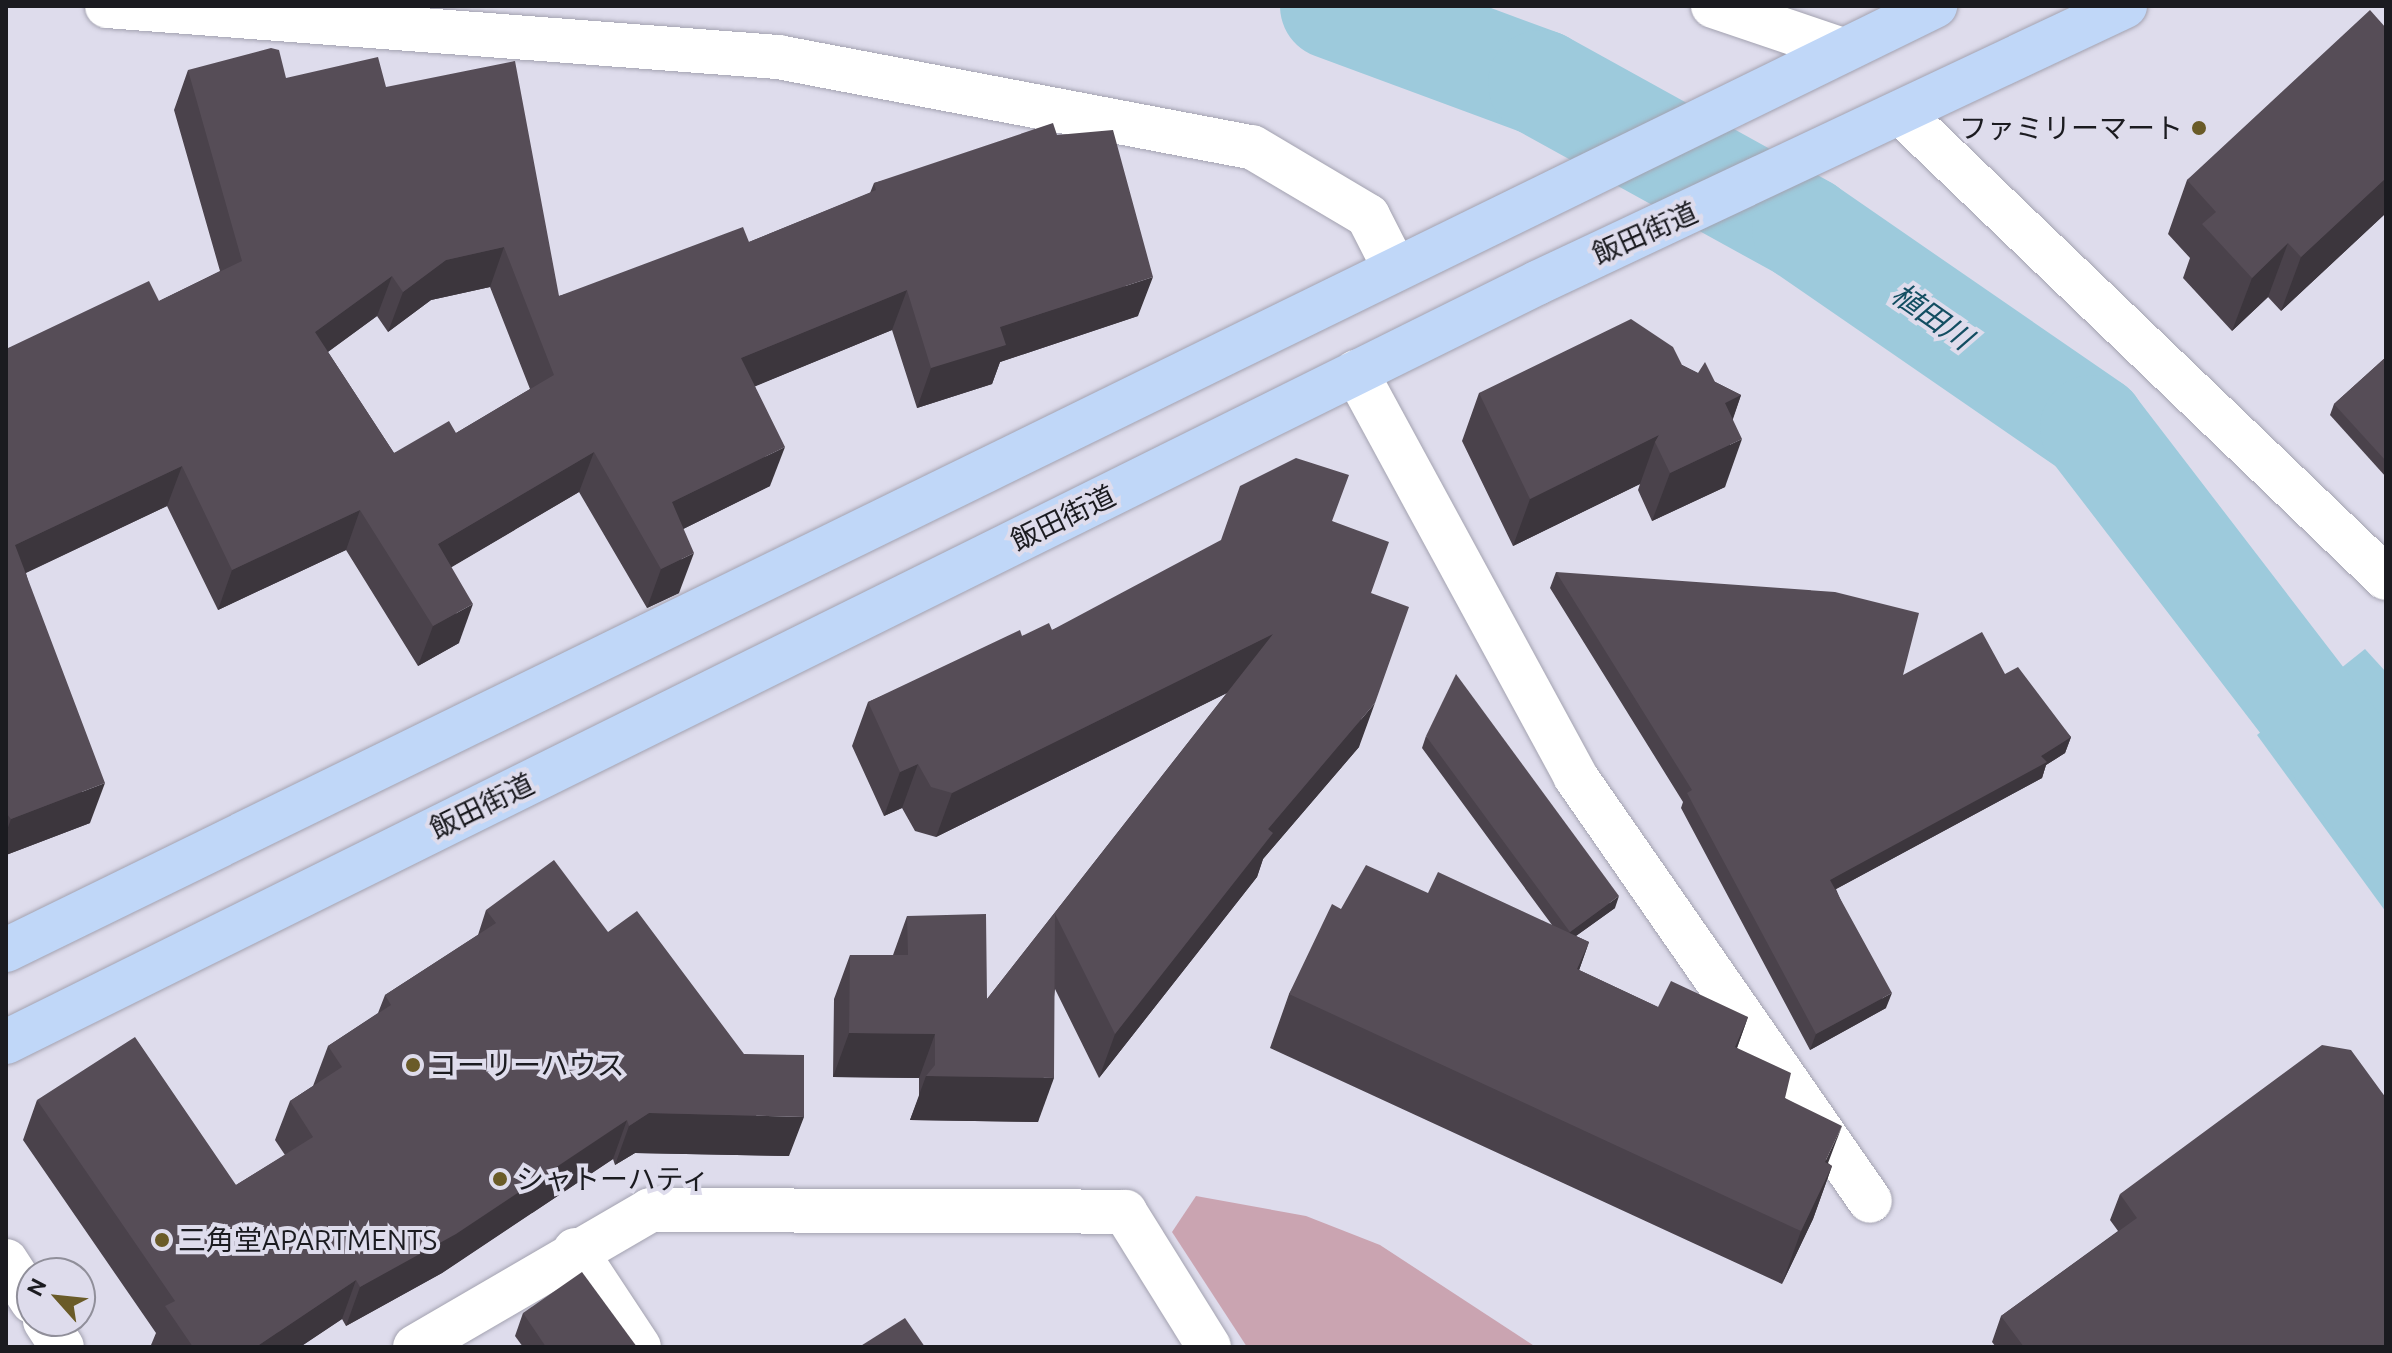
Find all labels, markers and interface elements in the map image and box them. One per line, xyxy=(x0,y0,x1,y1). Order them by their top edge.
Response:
place label: ファミリーマート xyxy=(1959,111,2183,145)
marker: ファミリーマート xyxy=(2190,119,2208,137)
street label: 飯田街道 xyxy=(1587,195,1703,271)
water label: 植田川 xyxy=(1885,275,1979,357)
street label: 飯田街道 xyxy=(1005,478,1121,558)
street label: 飯田街道 xyxy=(424,766,540,846)
place label: コーリーハウス xyxy=(429,1048,625,1082)
marker: コーリーハウス xyxy=(404,1056,422,1074)
place label: シャトーハティ xyxy=(516,1162,712,1196)
marker: シャトーハティ xyxy=(491,1170,509,1188)
place label: 三角堂APARTMENTS xyxy=(178,1223,437,1257)
marker: 三角堂APARTMENTS xyxy=(153,1231,171,1249)
north arrow xyxy=(16,1257,96,1337)
text: N xyxy=(21,1274,51,1300)

